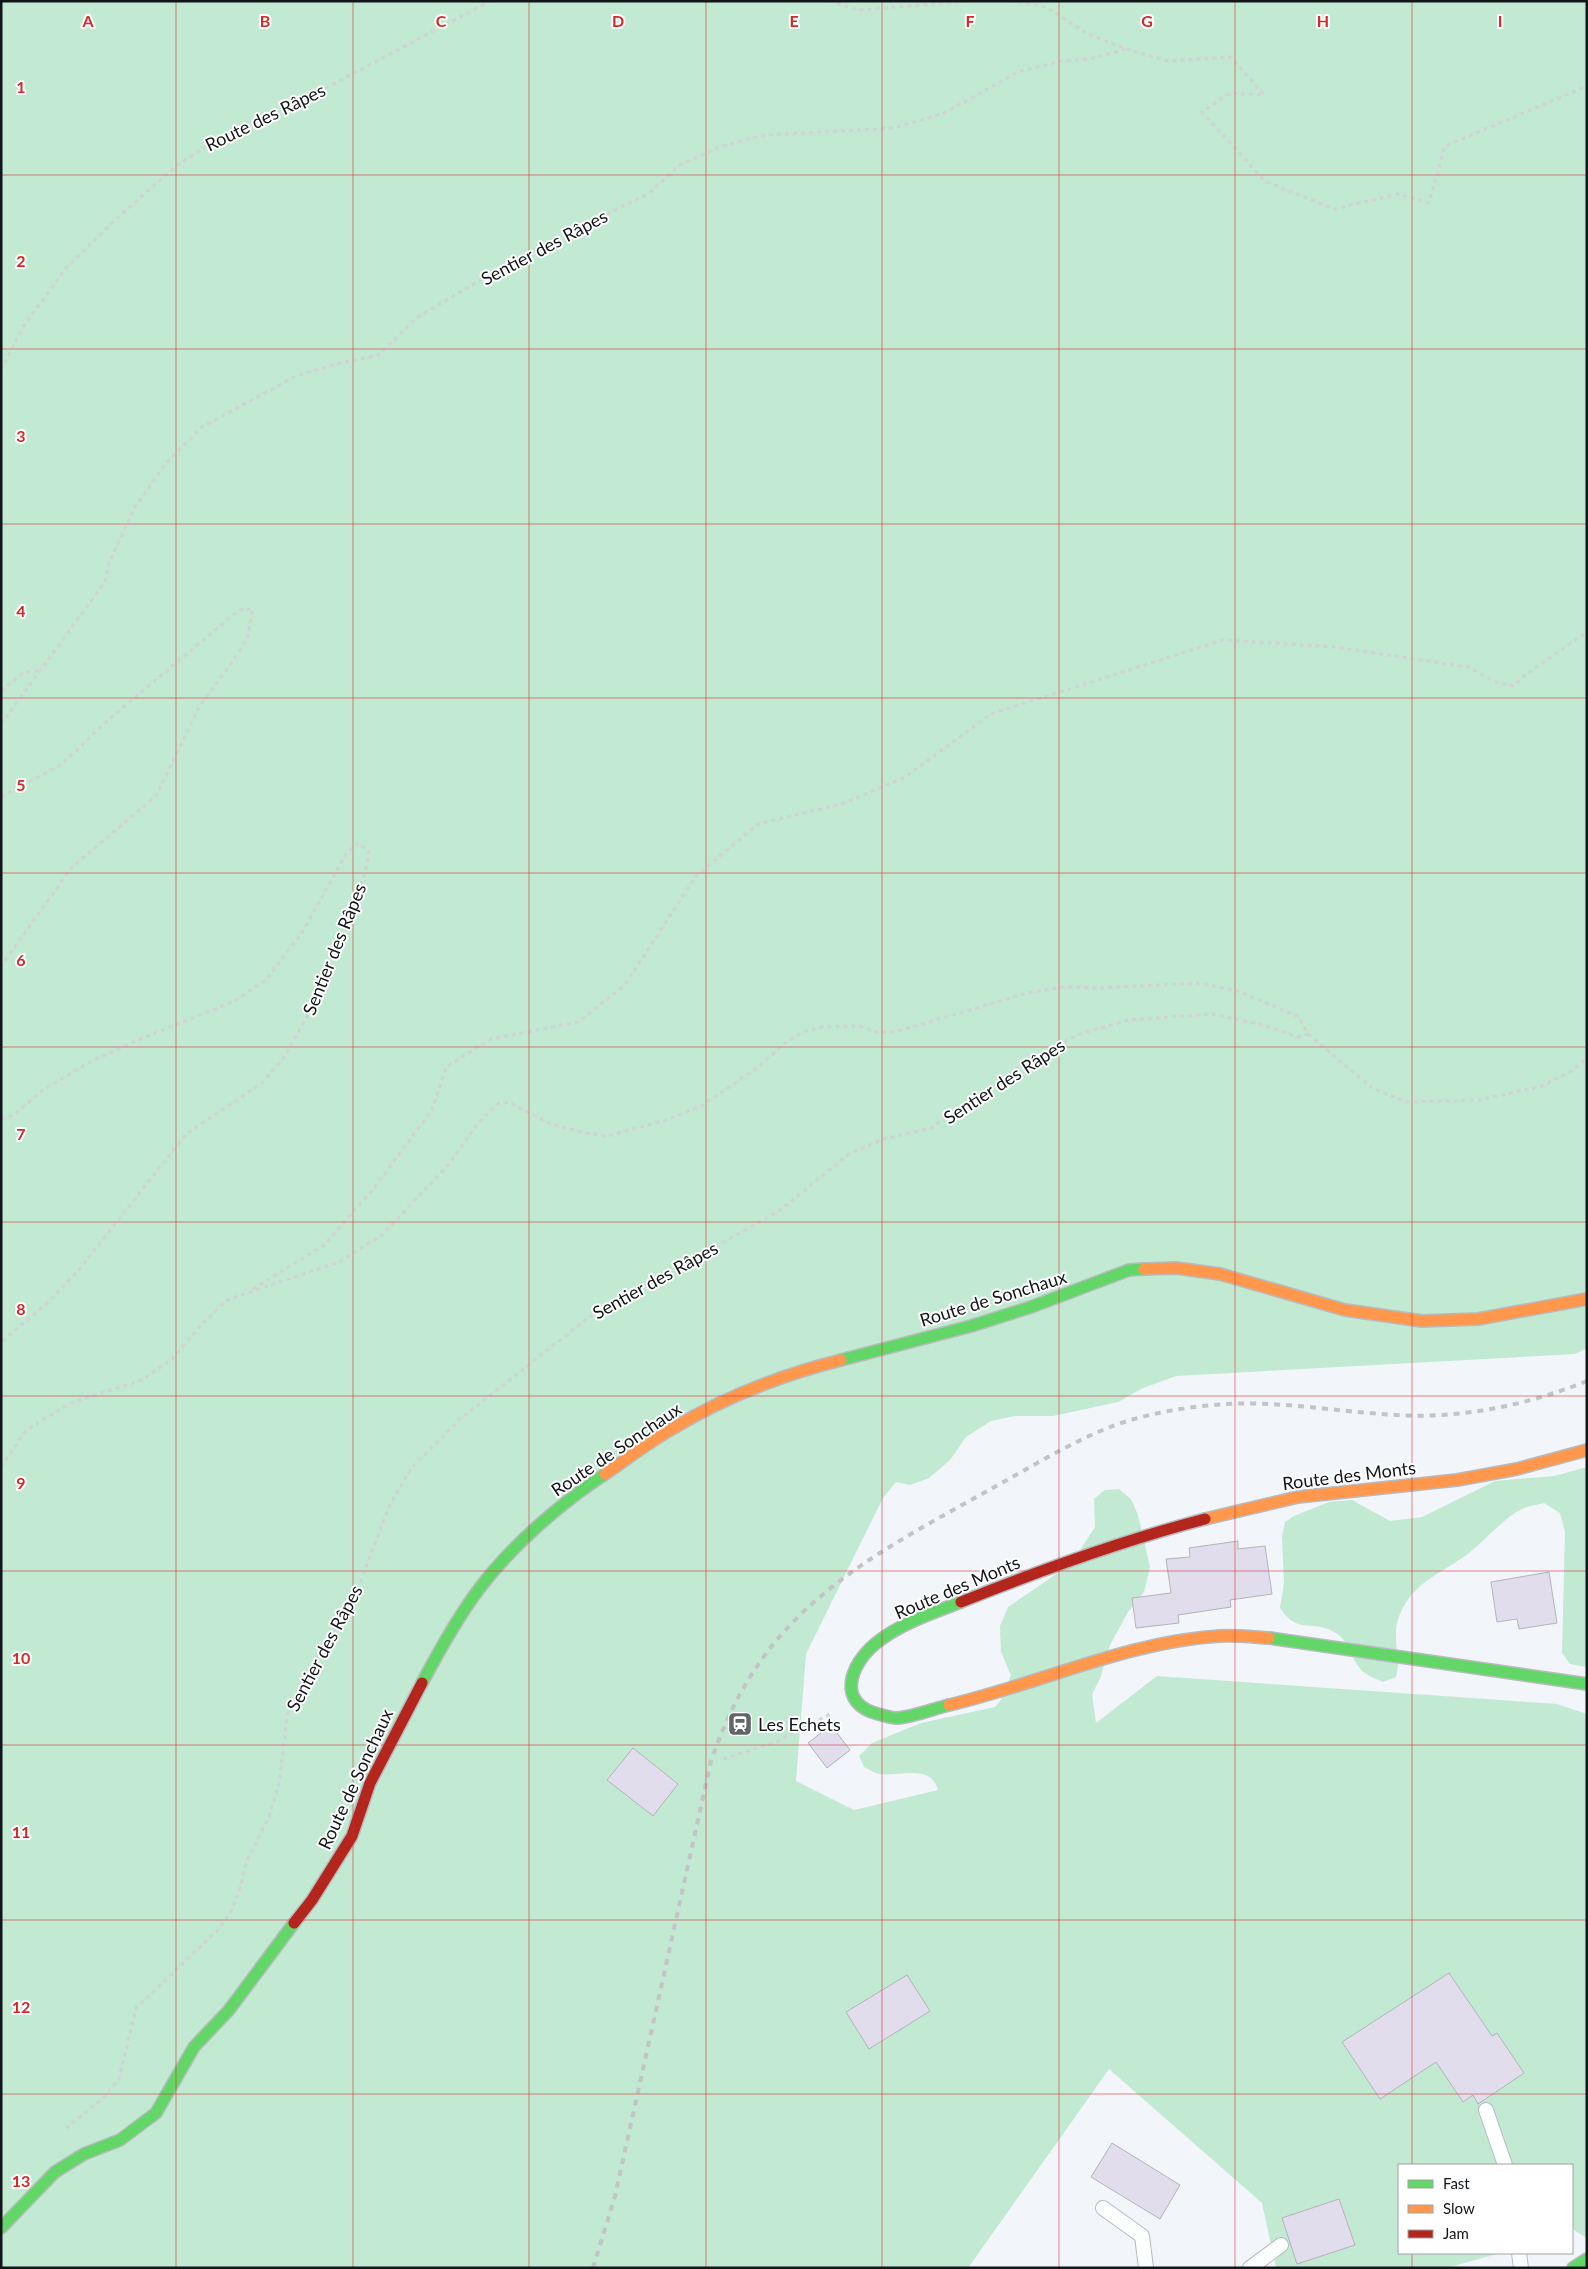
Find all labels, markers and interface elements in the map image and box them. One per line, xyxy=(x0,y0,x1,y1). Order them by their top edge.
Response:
text: A xyxy=(81,11,94,30)
text: B xyxy=(260,11,270,30)
text: C xyxy=(436,11,447,30)
text: D xyxy=(612,11,624,30)
text: E xyxy=(789,11,799,30)
text: F xyxy=(965,11,975,30)
text: G xyxy=(1141,11,1153,30)
text: H xyxy=(1317,11,1329,30)
text: I xyxy=(1498,11,1502,30)
text: 1 xyxy=(16,77,26,96)
street label: Route des Râpes xyxy=(201,78,329,156)
street label: Sentier des Râpes xyxy=(477,204,611,290)
text: 2 xyxy=(16,251,26,270)
text: 3 xyxy=(16,426,26,445)
text: 4 xyxy=(16,601,26,620)
text: 5 xyxy=(16,775,26,794)
street label: Sentier des Râpes xyxy=(298,880,370,1018)
text: 6 xyxy=(16,950,26,969)
street label: Sentier des Râpes xyxy=(939,1034,1069,1128)
text: 7 xyxy=(16,1124,26,1143)
street label: Sentier des Râpes xyxy=(588,1236,722,1324)
street label: Route de Sonchaux xyxy=(917,1265,1069,1331)
text: 8 xyxy=(16,1299,26,1318)
street label: Route de Sonchaux xyxy=(547,1397,685,1501)
street label: Route des Monts xyxy=(1281,1456,1417,1494)
text: 9 xyxy=(16,1473,26,1492)
street label: Route des Monts xyxy=(891,1551,1023,1623)
street label: Sentier des Râpes xyxy=(281,1581,367,1715)
text: 10 xyxy=(12,1648,30,1667)
street label: Route de Sonchaux xyxy=(313,1705,397,1853)
station icon: Les Echets xyxy=(727,1711,753,1737)
place label: Les Echets xyxy=(758,1713,841,1735)
text: 11 xyxy=(12,1822,30,1841)
text: 12 xyxy=(12,1997,30,2016)
legend xyxy=(1398,2164,1573,2254)
text: 13 xyxy=(12,2171,30,2190)
text: Fast xyxy=(1443,2174,1470,2192)
text: Slow xyxy=(1443,2199,1475,2217)
text: Jam xyxy=(1443,2224,1469,2242)

